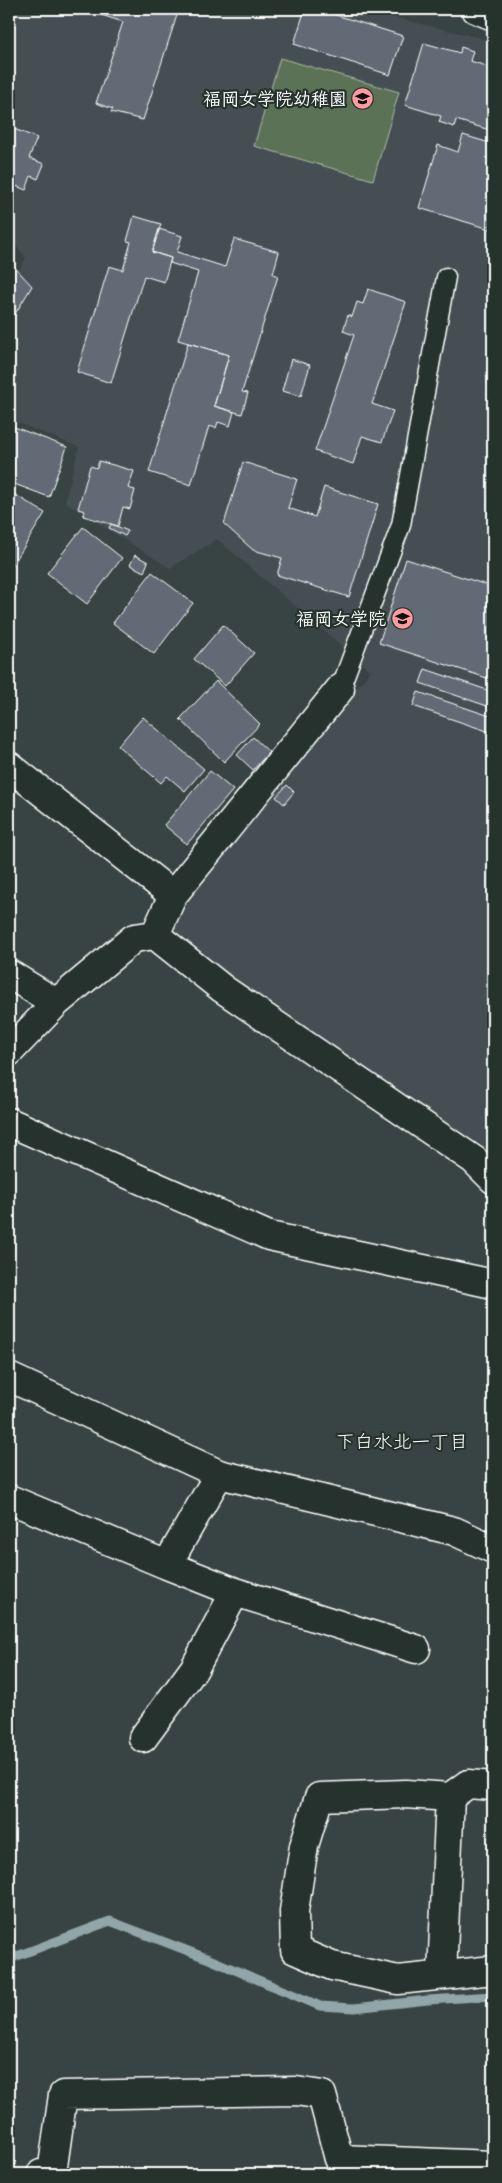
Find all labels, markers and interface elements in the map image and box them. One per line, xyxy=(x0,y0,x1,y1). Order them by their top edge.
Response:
school or university icon: 福岡女学院幼稚園 xyxy=(351,87,375,111)
place label: 福岡女学院幼稚園 xyxy=(203,88,347,110)
school or university icon: 福岡女学院 xyxy=(390,607,414,631)
place label: 福岡女学院 xyxy=(296,608,386,630)
district label: 下白水北一丁目 xyxy=(335,1430,469,1454)

